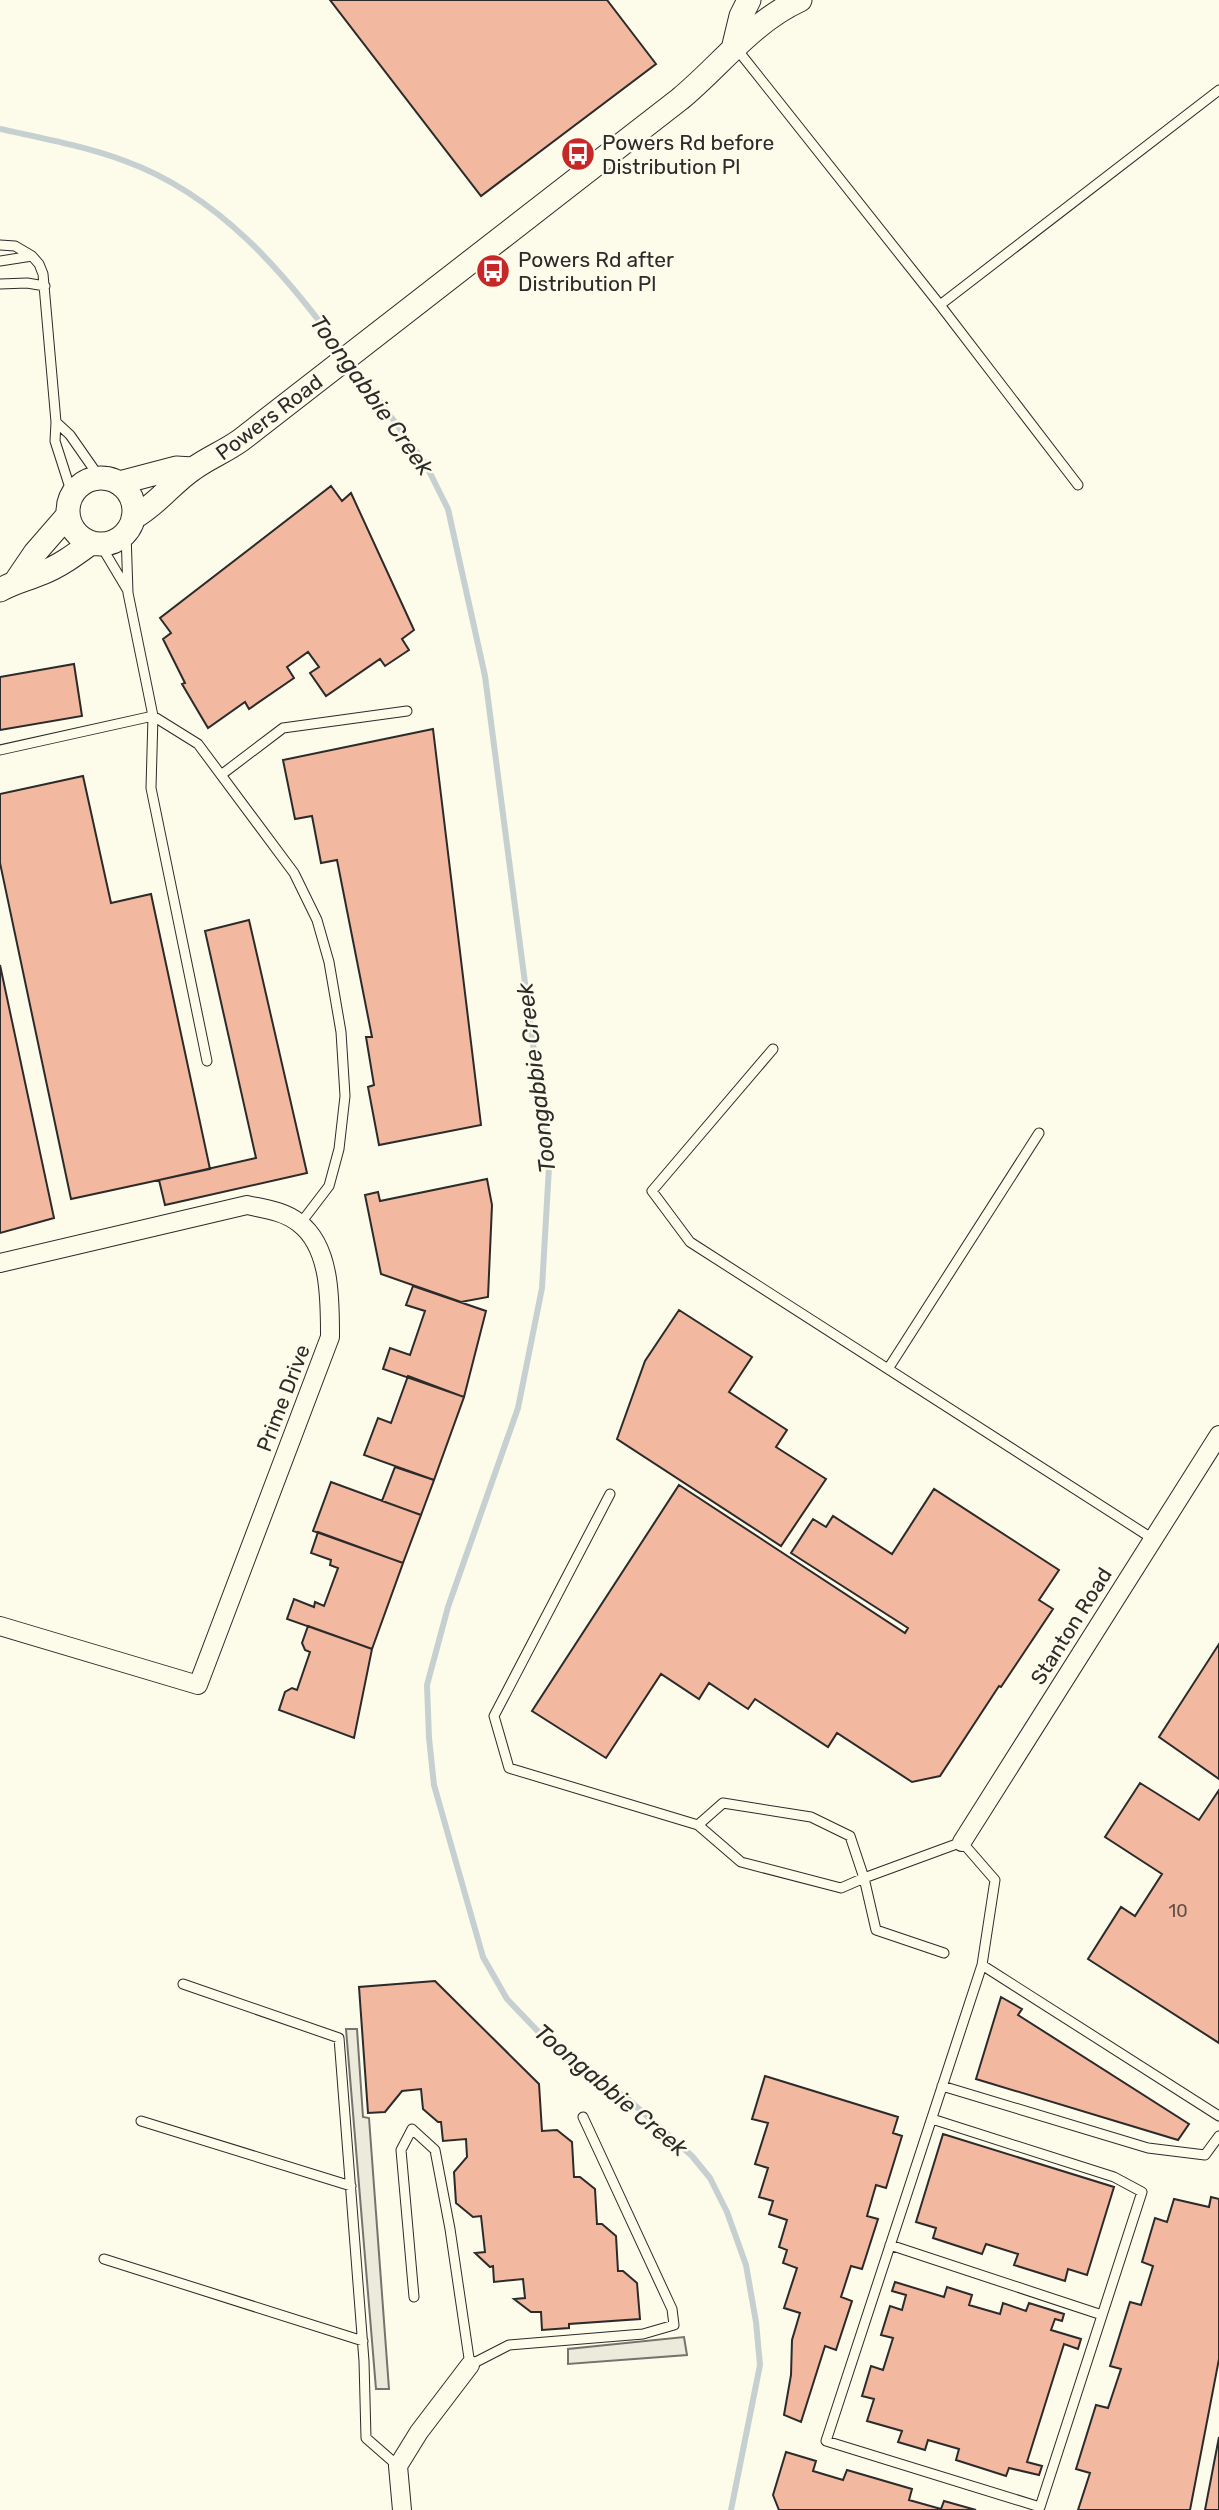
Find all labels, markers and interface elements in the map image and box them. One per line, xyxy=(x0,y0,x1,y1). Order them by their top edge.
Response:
place label: Powers Rd before Distribution Pl xyxy=(602,130,774,179)
bus stop icon: Powers Rd before Distribution Pl xyxy=(559,135,597,173)
place label: Powers Rd after Distribution Pl xyxy=(518,247,674,296)
bus stop icon: Powers Rd after Distribution Pl xyxy=(474,252,512,290)
water label: Toongabbie Creek xyxy=(304,309,440,482)
street label: Powers Road xyxy=(211,369,327,465)
water label: Toongabbie Creek xyxy=(510,980,562,1175)
street label: Prime Drive xyxy=(251,1341,315,1455)
street label: Stanton Road xyxy=(1025,1563,1117,1689)
house number: 10 xyxy=(1168,1900,1188,1922)
water label: Toongabbie Creek xyxy=(529,2018,694,2163)

